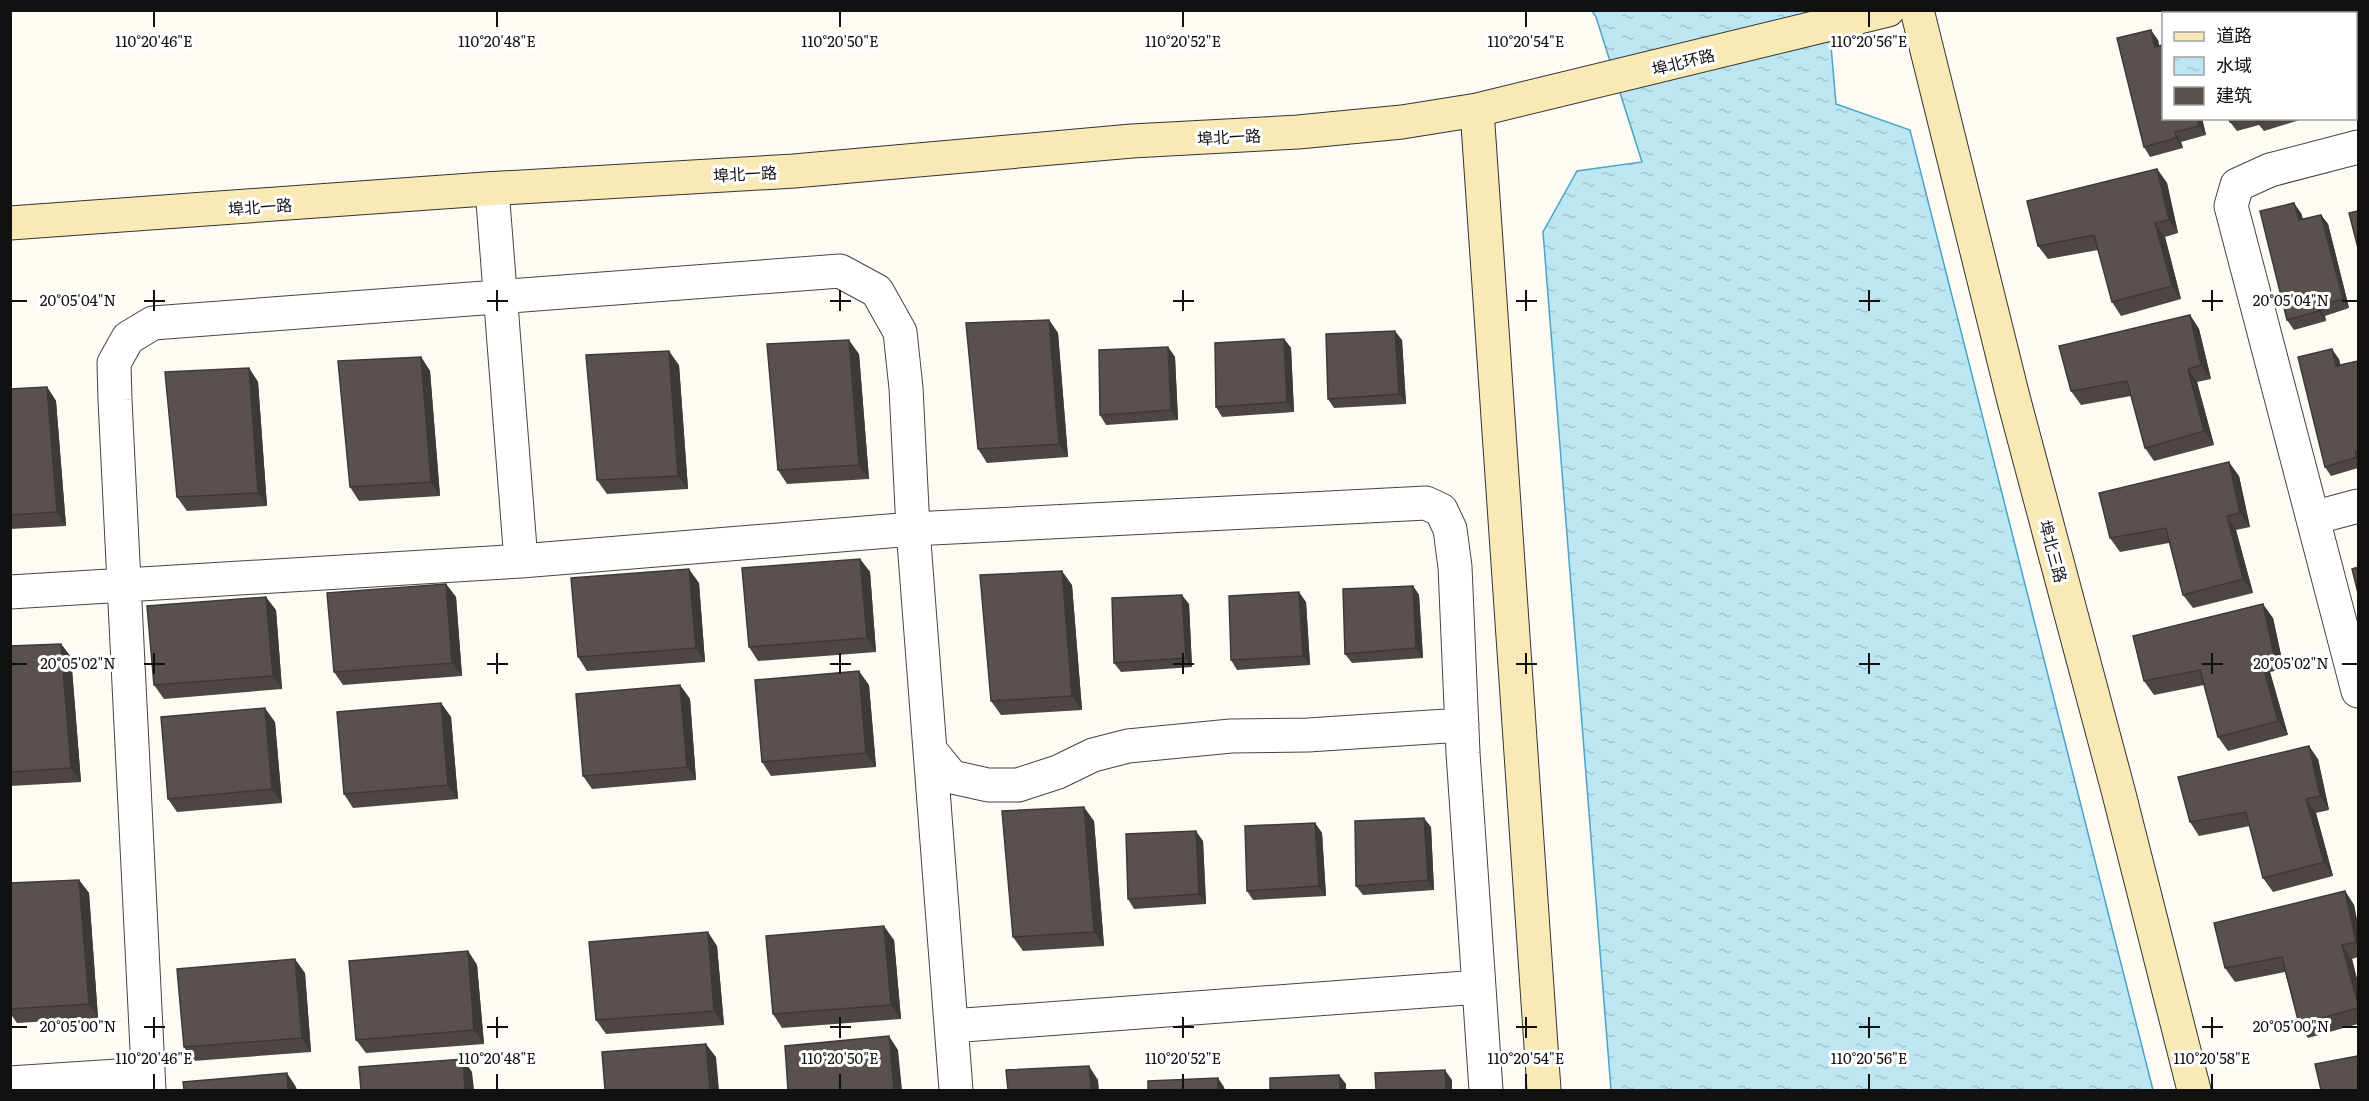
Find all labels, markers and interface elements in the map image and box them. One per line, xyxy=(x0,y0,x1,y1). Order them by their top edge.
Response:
legend xyxy=(2162,12,2357,120)
text: 道路 xyxy=(2216,21,2252,48)
text: 110°20'46"E xyxy=(115,29,193,52)
text: 110°20'48"E xyxy=(458,29,536,52)
text: 110°20'50"E xyxy=(801,29,879,52)
text: 110°20'52"E xyxy=(1145,29,1221,52)
text: 110°20'54"E xyxy=(1488,29,1564,52)
text: 110°20'56"E xyxy=(1831,29,1907,52)
street label: 埠北环路 xyxy=(1649,42,1717,80)
text: 水域 xyxy=(2216,51,2252,78)
text: 建筑 xyxy=(2216,81,2252,108)
street label: 埠北一路 xyxy=(1196,122,1262,150)
street label: 埠北一路 xyxy=(712,159,778,187)
street label: 埠北一路 xyxy=(227,192,293,220)
text: 20°05'04"N xyxy=(40,288,116,311)
text: 20°05'04"N xyxy=(2253,288,2329,311)
street label: 埠北三路 xyxy=(2034,517,2074,585)
text: 20°05'02"N xyxy=(40,651,116,674)
text: 20°05'02"N xyxy=(2253,651,2329,674)
text: 20°05'00"N xyxy=(40,1014,116,1037)
text: 20°05'00"N xyxy=(2253,1014,2329,1037)
text: 110°20'46"E xyxy=(115,1046,193,1069)
text: 110°20'48"E xyxy=(458,1046,536,1069)
text: 110°20'50"E xyxy=(801,1046,879,1069)
text: 110°20'52"E xyxy=(1145,1046,1221,1069)
text: 110°20'54"E xyxy=(1488,1046,1564,1069)
text: 110°20'56"E xyxy=(1831,1046,1907,1069)
text: 110°20'58"E xyxy=(2174,1046,2250,1069)

